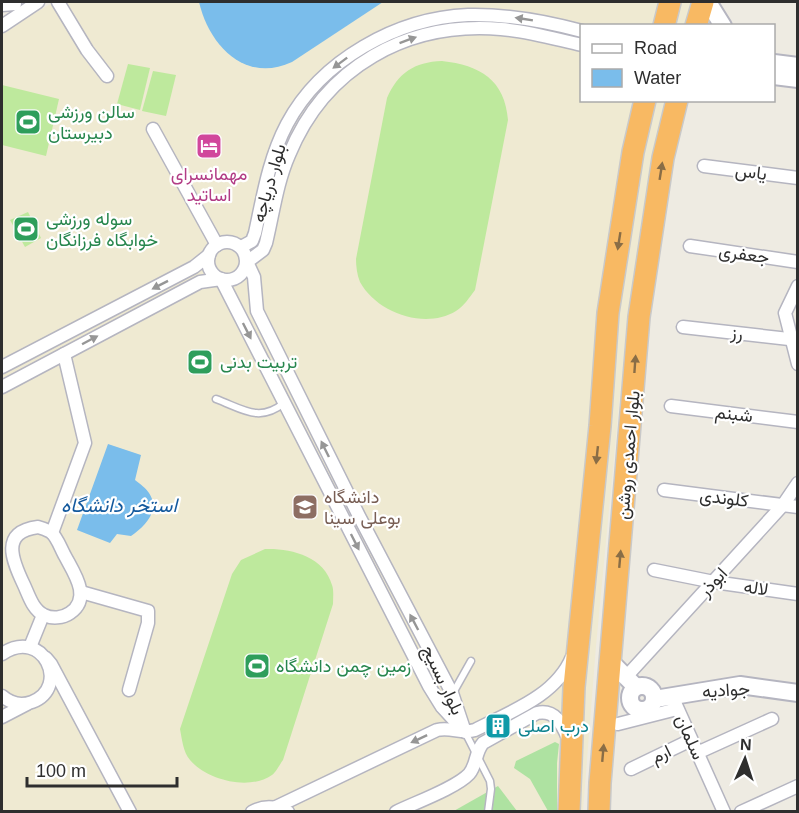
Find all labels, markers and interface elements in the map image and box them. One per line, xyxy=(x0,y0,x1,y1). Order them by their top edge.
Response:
one-way arrow xyxy=(515,14,534,23)
legend xyxy=(580,24,775,102)
one-way arrow xyxy=(399,35,417,45)
text: Road xyxy=(634,38,677,58)
one-way arrow xyxy=(333,57,349,69)
text: Water xyxy=(634,68,681,88)
place label: سالن ورزشی دبیرستان xyxy=(48,102,135,144)
sports icon: سالن ورزشی دبیرستان xyxy=(13,107,43,137)
hotel icon: مهمانسرای اساتید xyxy=(194,131,224,161)
street label: بلوار دریاچه xyxy=(248,141,292,225)
street label: یاس xyxy=(734,160,768,185)
one-way arrow xyxy=(657,162,666,181)
place label: مهمانسرای اساتید xyxy=(171,164,247,205)
place label: سوله ورزشی خوابگاه فرزانگان xyxy=(46,209,158,251)
sports icon: سوله ورزشی خوابگاه فرزانگان xyxy=(11,214,41,244)
one-way arrow xyxy=(615,231,624,250)
street label: جعفری xyxy=(717,241,771,268)
one-way arrow xyxy=(151,280,168,290)
street label: رز xyxy=(729,322,744,345)
one-way arrow xyxy=(242,323,252,340)
one-way arrow xyxy=(82,335,99,345)
sports icon: تربیت بدنی xyxy=(185,347,215,377)
place label: تربیت بدنی xyxy=(220,352,297,373)
one-way arrow xyxy=(630,355,640,374)
street label: بلوار احمدی روشن xyxy=(612,390,645,520)
street label: شبنم xyxy=(714,402,754,428)
one-way arrow xyxy=(321,440,330,457)
one-way arrow xyxy=(592,446,602,465)
street label: کلوندی xyxy=(698,485,750,512)
place label: دانشگاه بوعلی سینا xyxy=(324,487,401,529)
school or university icon: دانشگاه بوعلی سینا xyxy=(290,492,320,522)
water label: استخر دانشگاه xyxy=(61,494,179,518)
one-way arrow xyxy=(350,533,360,550)
one-way arrow xyxy=(615,549,625,568)
street label: ابوذر xyxy=(694,563,732,602)
street label: لاله xyxy=(742,576,770,600)
one-way arrow xyxy=(410,613,420,631)
street label: بلوار بسیج xyxy=(416,642,468,719)
sports icon: زمین چمن دانشگاه xyxy=(242,651,272,681)
place label: زمین چمن دانشگاه xyxy=(276,656,411,678)
street label: جوادیه xyxy=(701,678,751,703)
building icon: درب اصلی xyxy=(483,711,513,741)
street label: سلمان xyxy=(671,711,709,763)
place label: درب اصلی xyxy=(518,716,589,737)
north arrow xyxy=(715,729,775,789)
one-way arrow xyxy=(411,734,428,743)
text: N xyxy=(740,736,752,753)
street label: ارم xyxy=(648,741,675,769)
one-way arrow xyxy=(598,744,608,763)
scale bar xyxy=(27,750,177,788)
text: 100 m xyxy=(36,761,86,781)

